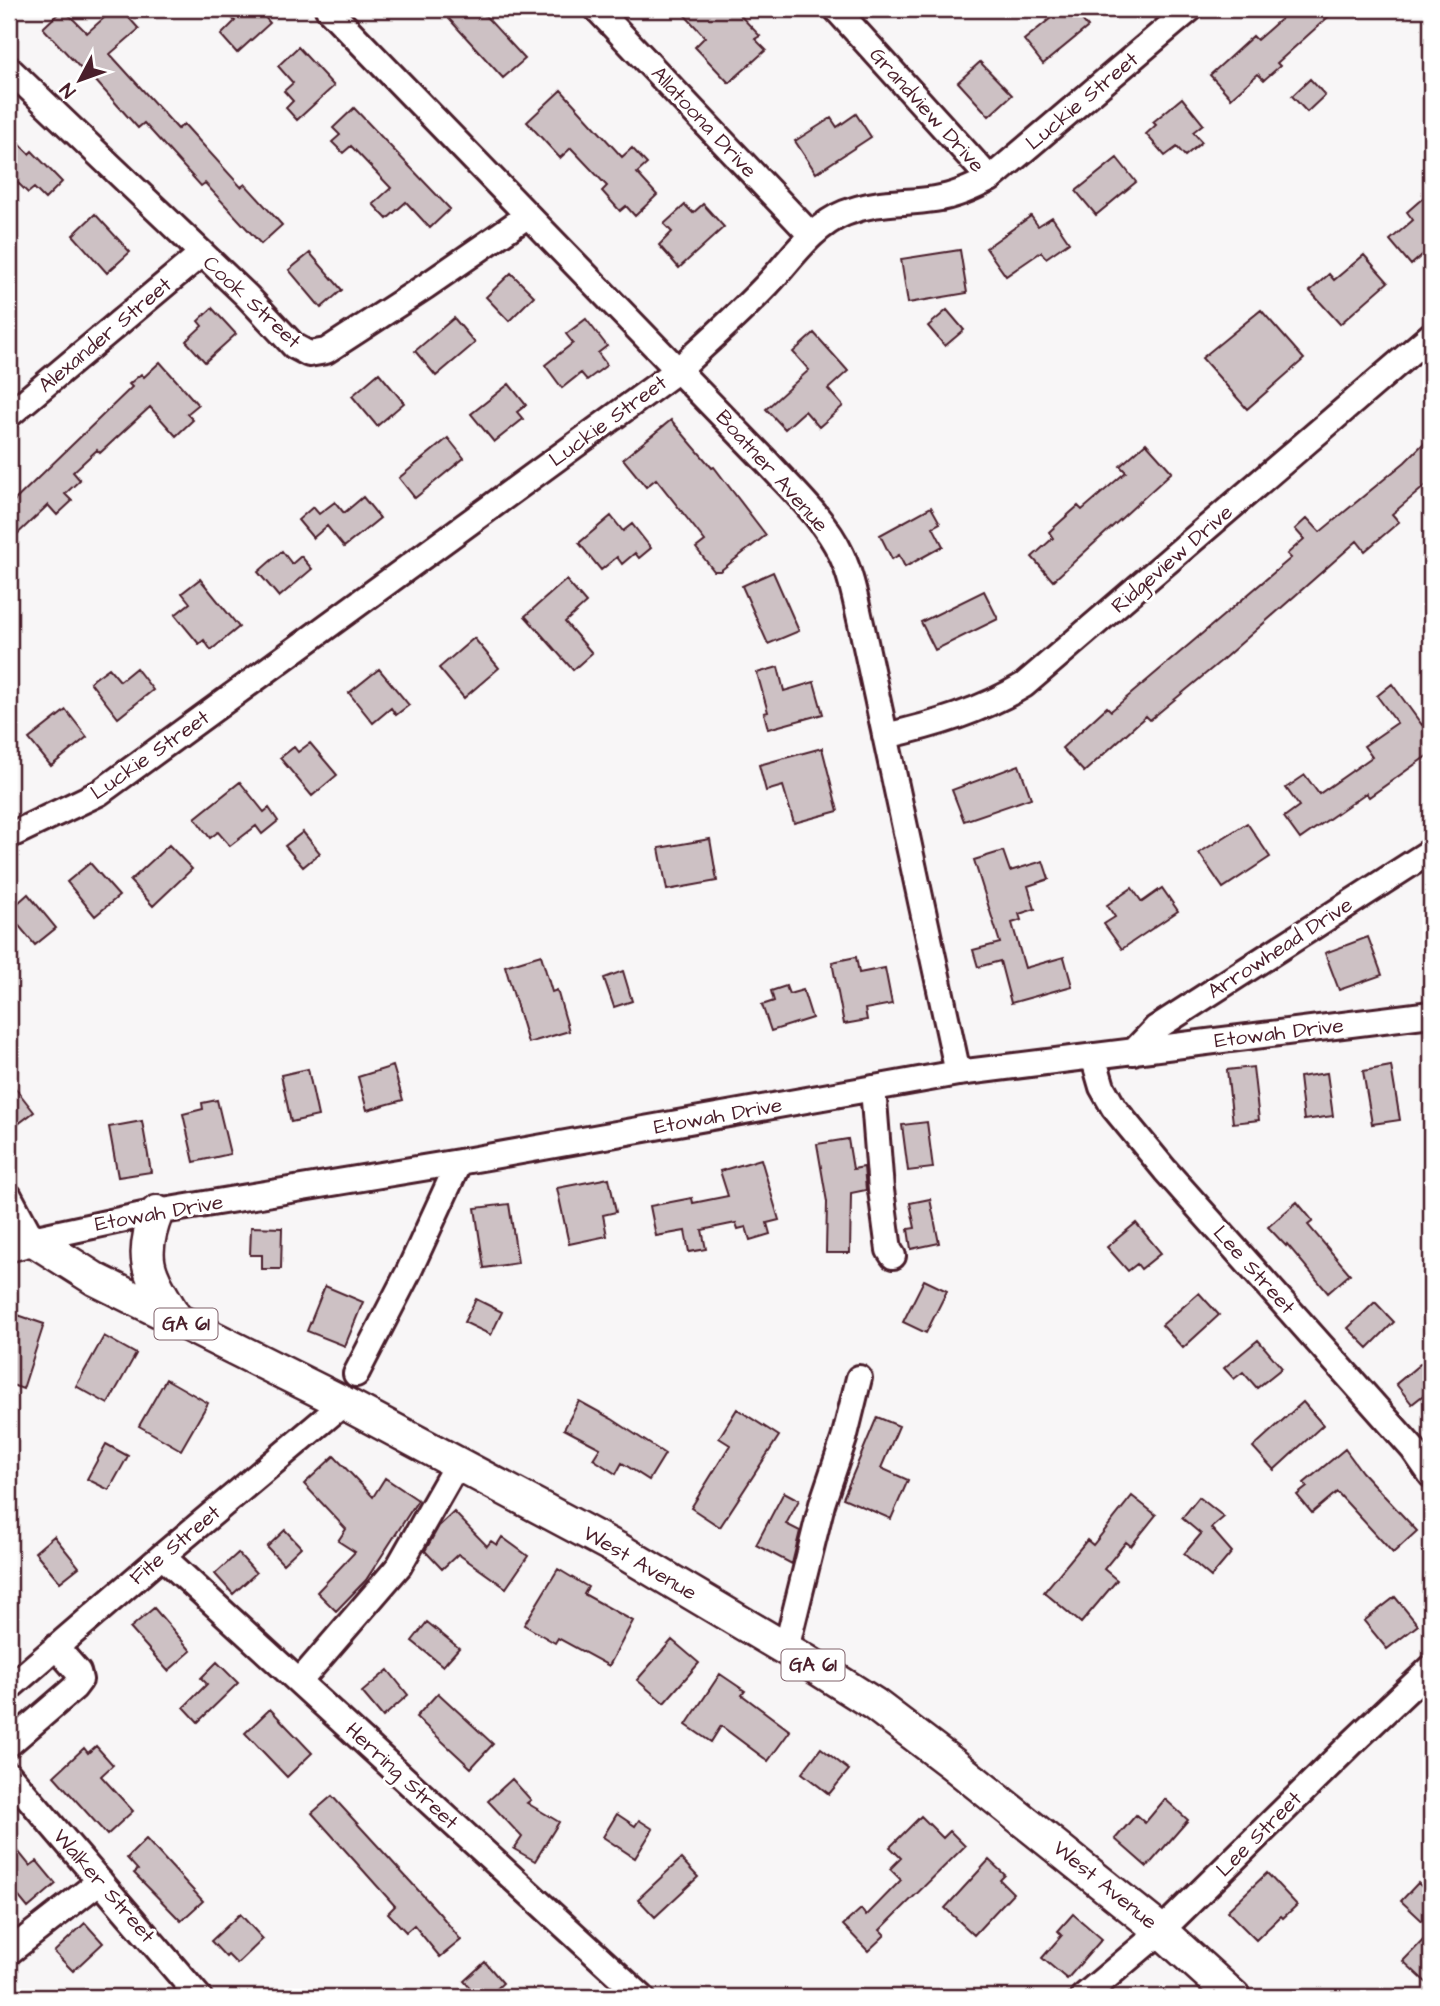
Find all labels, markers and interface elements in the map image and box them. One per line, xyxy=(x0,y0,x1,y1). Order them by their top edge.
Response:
street label: Grandview Drive xyxy=(863,41,991,179)
street label: Luckie Street xyxy=(1019,45,1145,157)
north arrow xyxy=(46,46,116,116)
street label: Allatoona Drive xyxy=(645,60,763,184)
text: N xyxy=(54,77,82,104)
street label: Cook Street xyxy=(197,249,308,355)
street label: Alexander Street xyxy=(32,270,178,399)
street label: Luckie Street xyxy=(543,368,673,474)
street label: Boatner Avenue xyxy=(709,403,835,539)
street label: Ridgeview Drive xyxy=(1105,498,1240,621)
street label: Luckie Street xyxy=(85,703,216,807)
street label: Arrowhead Drive xyxy=(1202,890,1358,1006)
street label: Etowah Drive xyxy=(1213,1011,1345,1055)
street label: Etowah Drive xyxy=(652,1090,784,1142)
street label: Etowah Drive xyxy=(93,1187,225,1239)
street label: Lee Street xyxy=(1206,1219,1302,1321)
road number: GA 61 xyxy=(154,1308,218,1340)
street label: Fite Street xyxy=(123,1498,227,1592)
street label: West Avenue xyxy=(578,1519,702,1607)
road number: GA 61 xyxy=(782,1650,844,1680)
street label: Herring Street xyxy=(338,1716,465,1838)
street label: Lee Street xyxy=(1210,1784,1309,1883)
street label: Walker Street xyxy=(46,1823,162,1950)
street label: West Avenue xyxy=(1047,1834,1163,1936)

